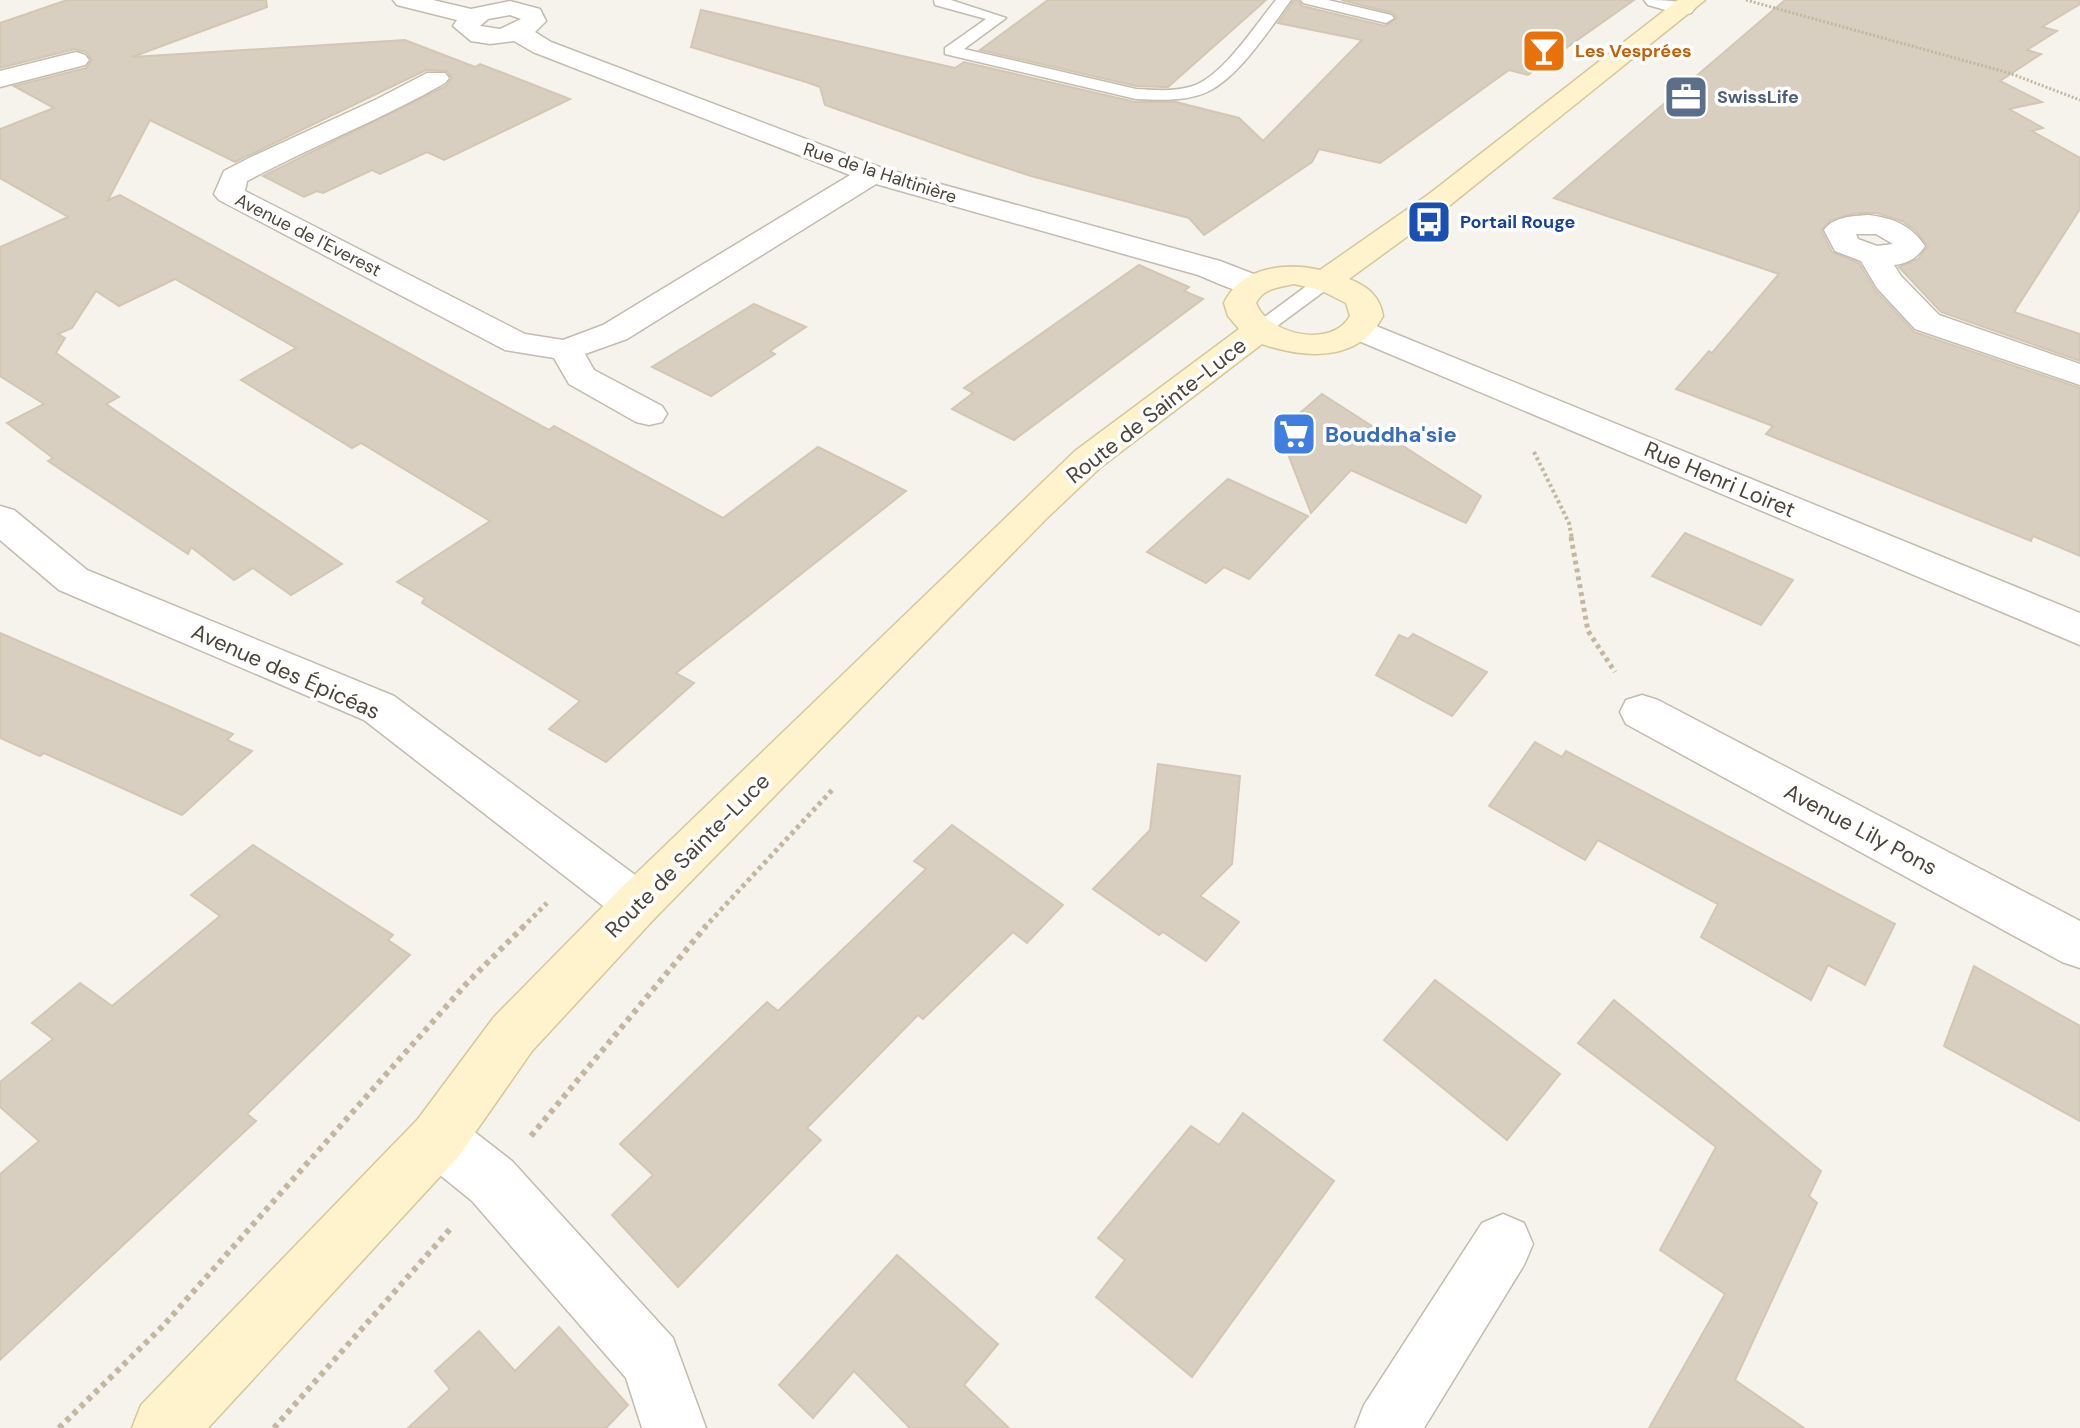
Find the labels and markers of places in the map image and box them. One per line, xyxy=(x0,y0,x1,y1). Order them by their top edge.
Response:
bar icon: Les Vesprées xyxy=(1520,27,1568,75)
place label: Les Vesprées xyxy=(1575,39,1692,63)
office icon: SwissLife xyxy=(1662,73,1710,121)
place label: SwissLife xyxy=(1717,85,1799,109)
bus stop icon: Portail Rouge xyxy=(1405,198,1453,246)
place label: Portail Rouge xyxy=(1460,210,1576,234)
supermarket icon: Bouddha'sie xyxy=(1270,410,1318,458)
place label: Bouddha'sie xyxy=(1325,420,1457,449)

